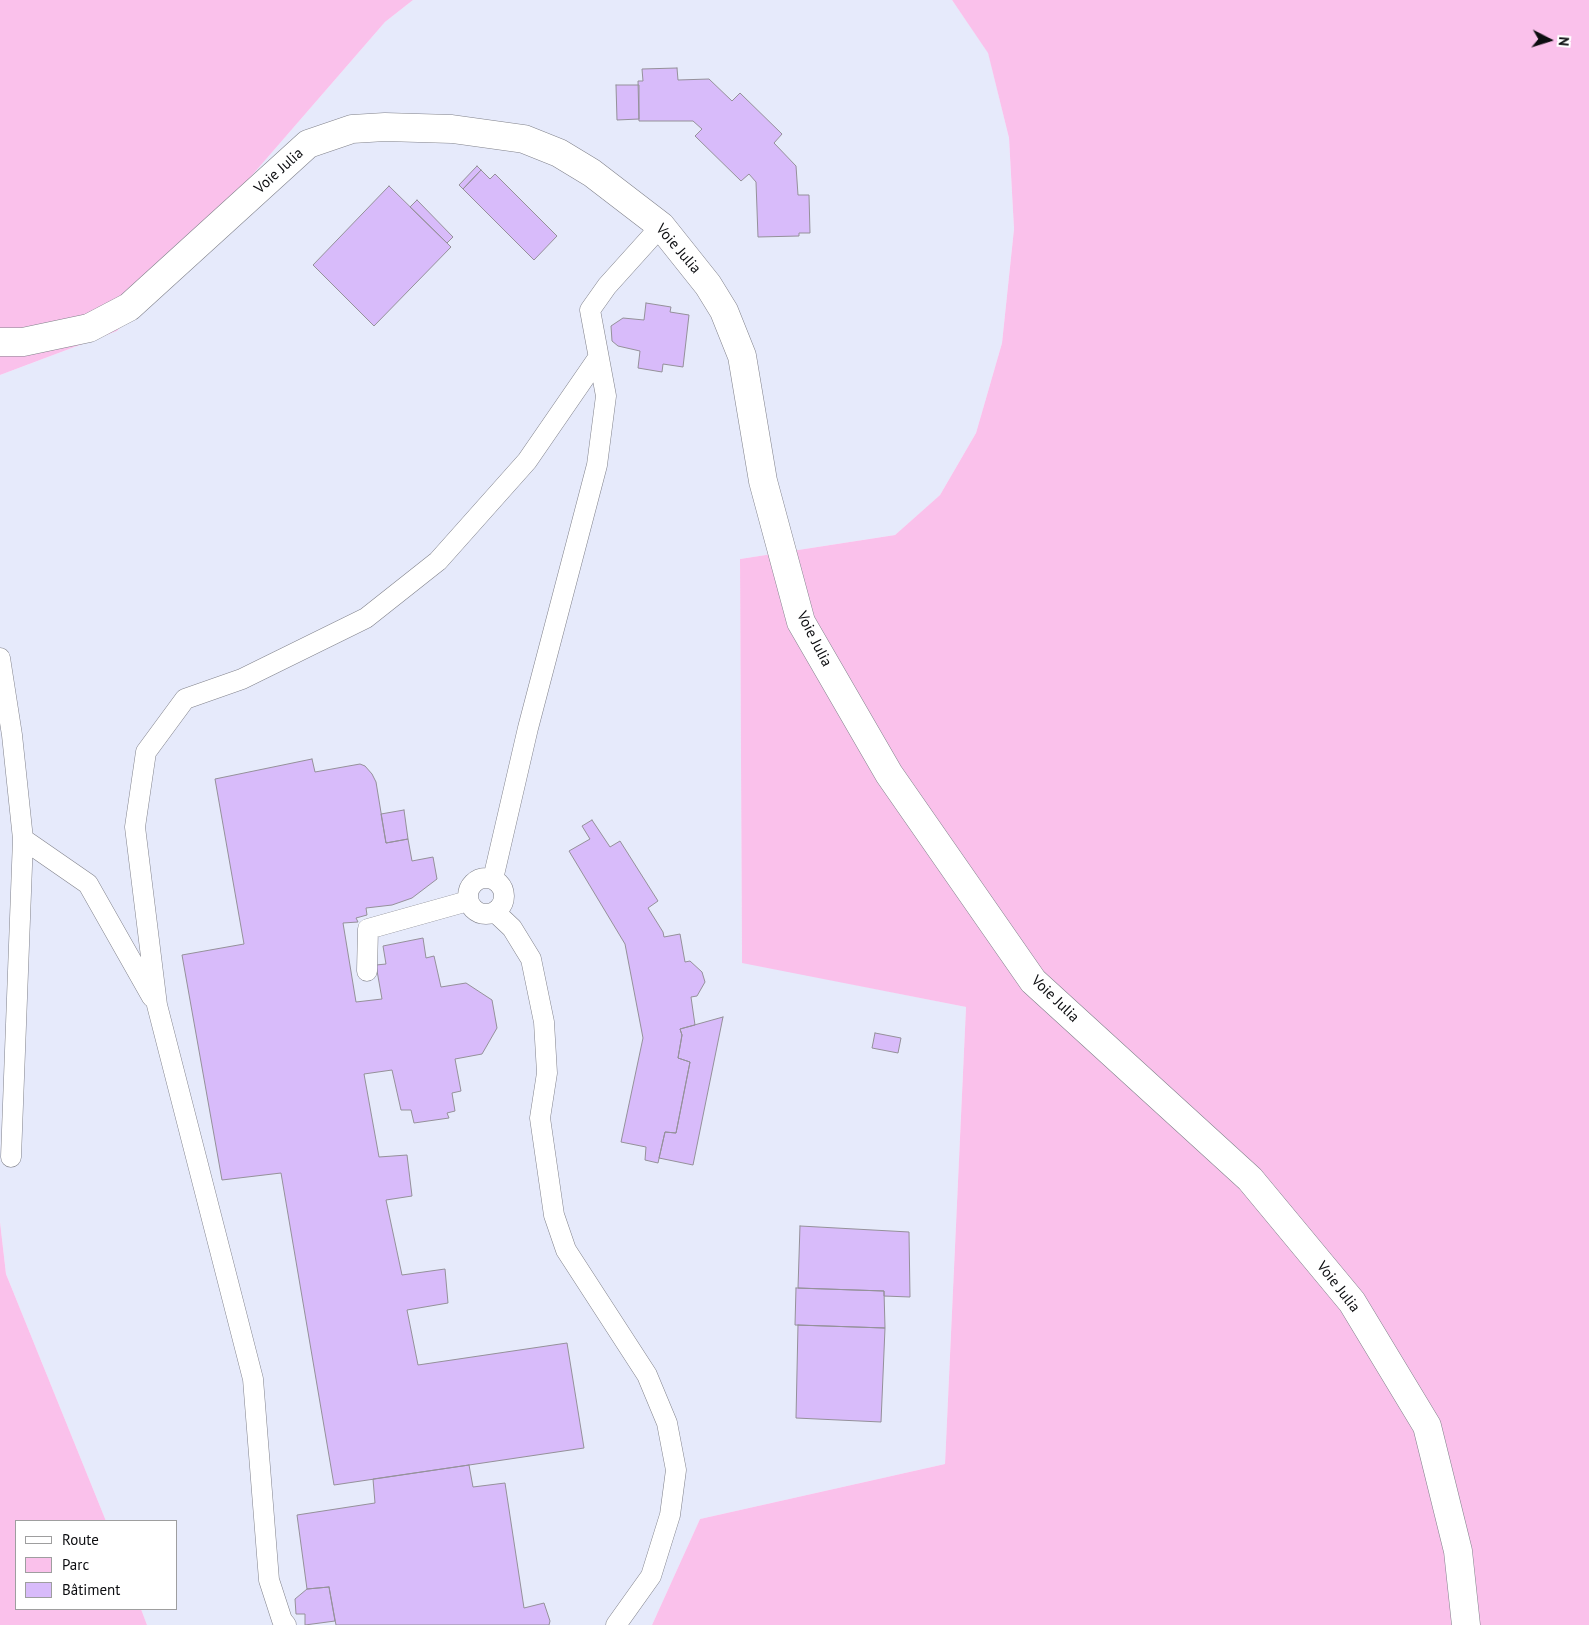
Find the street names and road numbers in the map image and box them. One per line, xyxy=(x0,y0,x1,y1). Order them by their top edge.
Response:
street label: Voie Julia xyxy=(251,144,307,198)
street label: Voie Julia xyxy=(652,221,704,277)
street label: Voie Julia xyxy=(792,608,836,670)
street label: Voie Julia xyxy=(1027,972,1083,1026)
street label: Voie Julia xyxy=(1313,1258,1363,1316)

